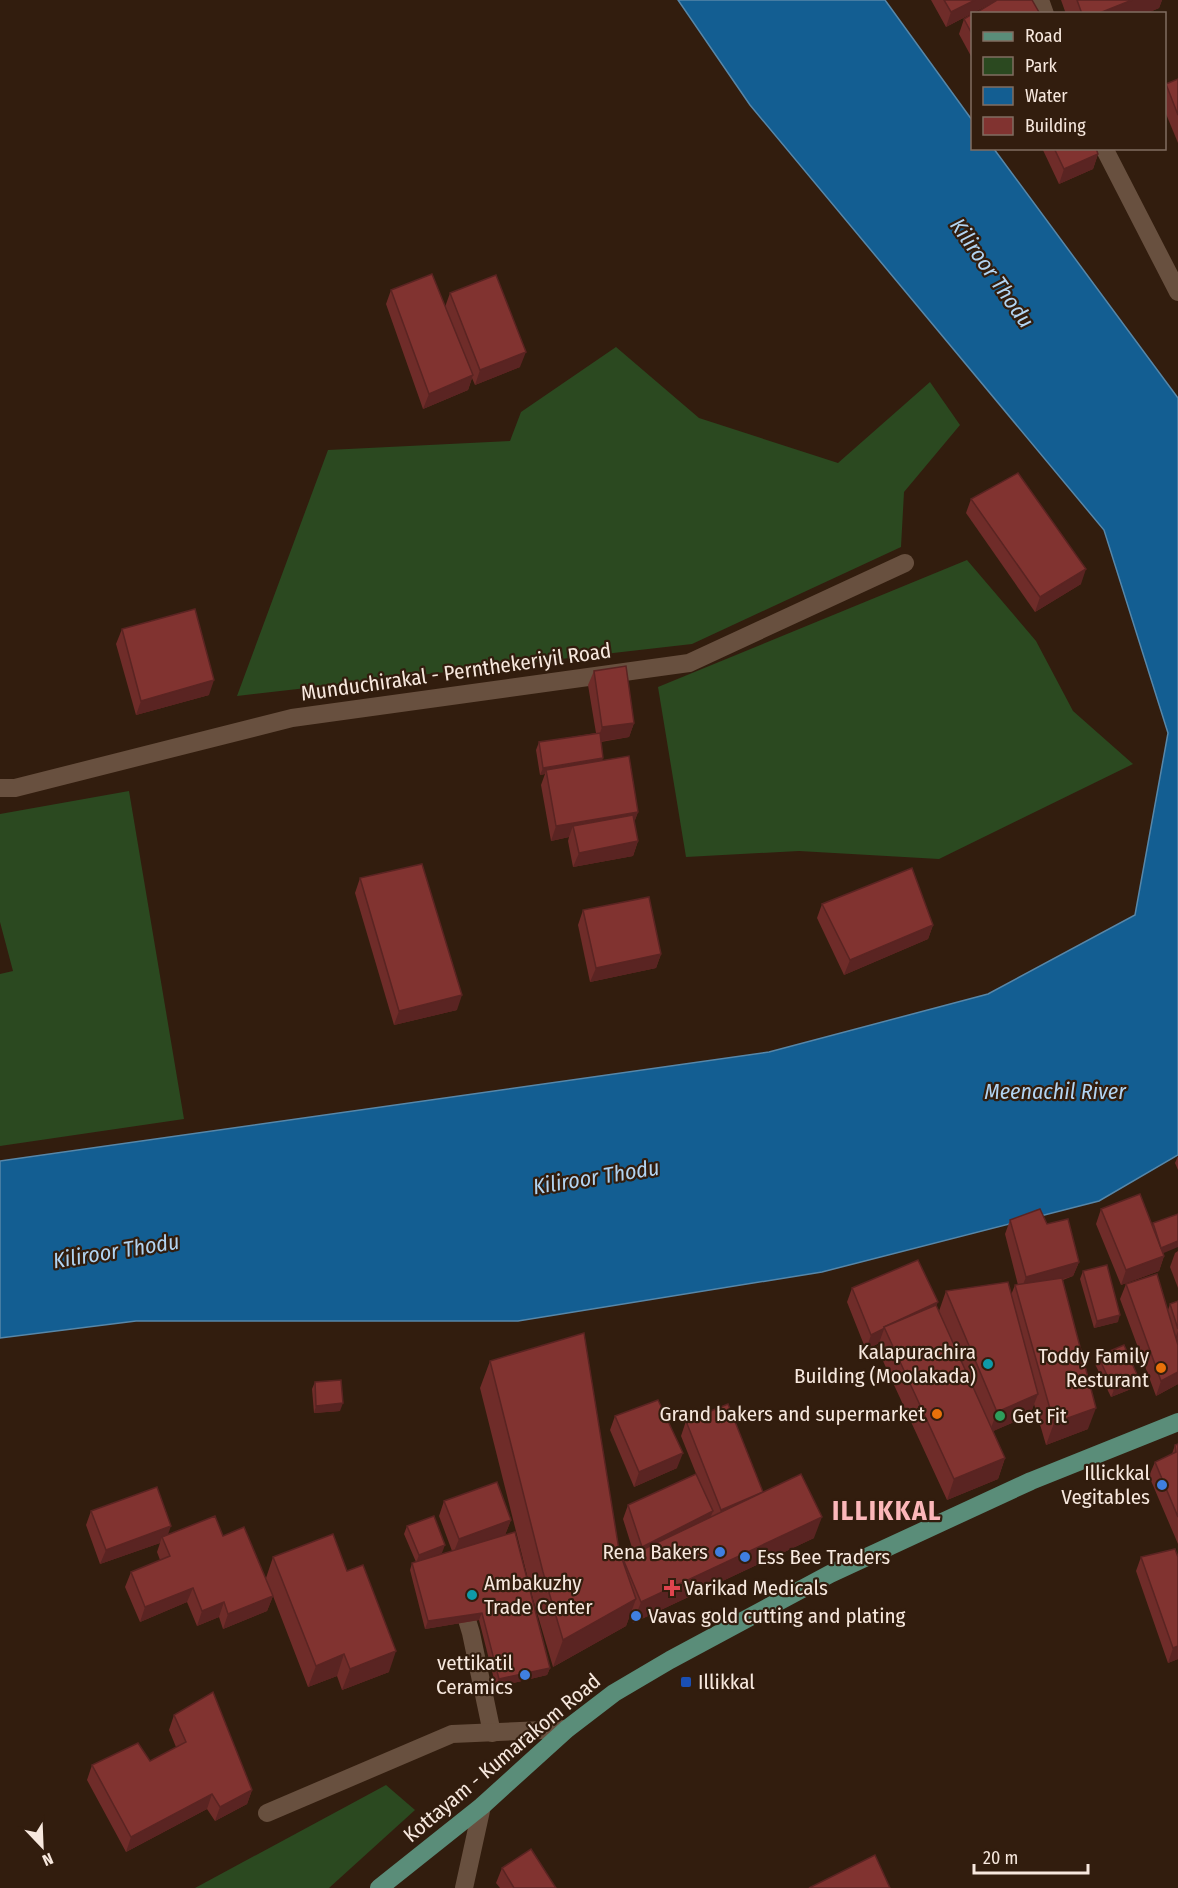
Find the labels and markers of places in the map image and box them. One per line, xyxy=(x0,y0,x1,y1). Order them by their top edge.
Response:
place label: Kalapurachira Building (Moolakada) xyxy=(794,1339,976,1389)
place label: Toddy Family Resturant xyxy=(1038,1343,1150,1393)
marker: Kalapurachira Building (Moolakada) xyxy=(981,1357,995,1371)
marker: Toddy Family Resturant xyxy=(1154,1361,1168,1375)
place label: Grand bakers and supermarket xyxy=(660,1401,925,1427)
place label: Get Fit xyxy=(1012,1403,1067,1429)
marker: Grand bakers and supermarket xyxy=(930,1407,944,1421)
marker: Get Fit xyxy=(993,1409,1007,1423)
place label: Illickkal Vegitables xyxy=(1061,1460,1150,1510)
marker: Illickkal Vegitables xyxy=(1155,1478,1169,1492)
place label: Rena Bakers xyxy=(602,1539,708,1565)
place label: Ess Bee Traders xyxy=(757,1544,890,1570)
marker: Rena Bakers xyxy=(713,1545,727,1559)
marker: Ess Bee Traders xyxy=(738,1550,752,1564)
place label: Ambakuzhy Trade Center xyxy=(484,1570,593,1620)
place label: Varikad Medicals xyxy=(684,1575,828,1601)
marker: Varikad Medicals xyxy=(665,1581,679,1595)
marker: Ambakuzhy Trade Center xyxy=(465,1588,479,1602)
place label: Vavas gold cutting and plating xyxy=(648,1603,906,1629)
marker: Vavas gold cutting and plating xyxy=(629,1609,643,1623)
place label: vettikatil Ceramics xyxy=(436,1650,513,1700)
marker: vettikatil Ceramics xyxy=(518,1668,532,1682)
place label: Illikkal xyxy=(698,1669,755,1695)
marker: Illikkal xyxy=(679,1675,693,1689)

